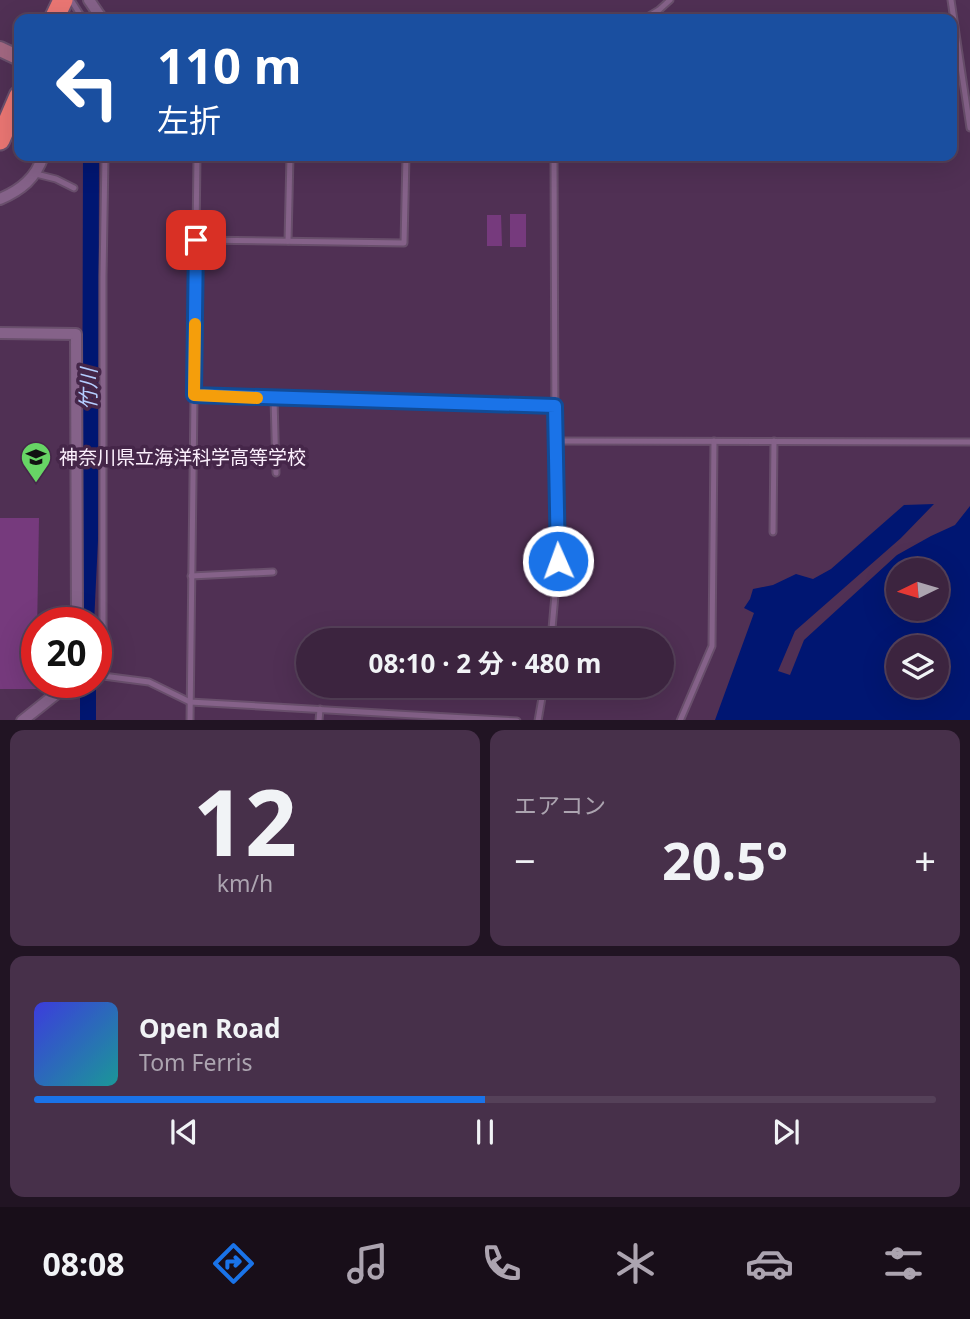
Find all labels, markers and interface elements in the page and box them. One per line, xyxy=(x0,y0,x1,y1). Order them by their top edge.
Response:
text: 110 m xyxy=(157,32,302,98)
icon: left xyxy=(42,42,133,133)
text: 左折 xyxy=(157,98,221,141)
pin xyxy=(166,210,226,270)
icon: arrive xyxy=(177,221,215,259)
water label: 竹川 xyxy=(74,366,102,410)
school or university icon: 神奈川県立海洋科学高等学校 xyxy=(19,440,53,484)
place label: 神奈川県立海洋科学高等学校 xyxy=(59,444,306,470)
position arrow xyxy=(521,524,595,598)
north arrow xyxy=(886,558,948,621)
map controls xyxy=(886,558,949,698)
speed limit sign: 20 xyxy=(21,607,112,698)
button: layers xyxy=(886,635,949,698)
text: 08:10 · 2 分 · 480 m xyxy=(369,645,601,681)
text: 12 xyxy=(193,759,297,883)
text: エアコン xyxy=(514,789,606,821)
text: 20.5° xyxy=(662,824,788,895)
text: − xyxy=(514,834,536,886)
text: + xyxy=(914,834,936,886)
text: km/h xyxy=(217,867,273,899)
text: Open Road xyxy=(139,1010,281,1046)
text: Tom Ferris xyxy=(139,1046,252,1078)
icon: previous xyxy=(165,1113,203,1151)
icon: pause xyxy=(466,1113,504,1151)
icon: next xyxy=(767,1113,805,1151)
icon: directions xyxy=(209,1239,258,1288)
icon: music xyxy=(343,1239,392,1288)
icon: phone xyxy=(477,1239,526,1288)
icon: climate xyxy=(611,1239,660,1288)
icon: car xyxy=(745,1239,794,1288)
icon: filters xyxy=(879,1239,928,1288)
text: 08:08 xyxy=(42,1242,125,1285)

